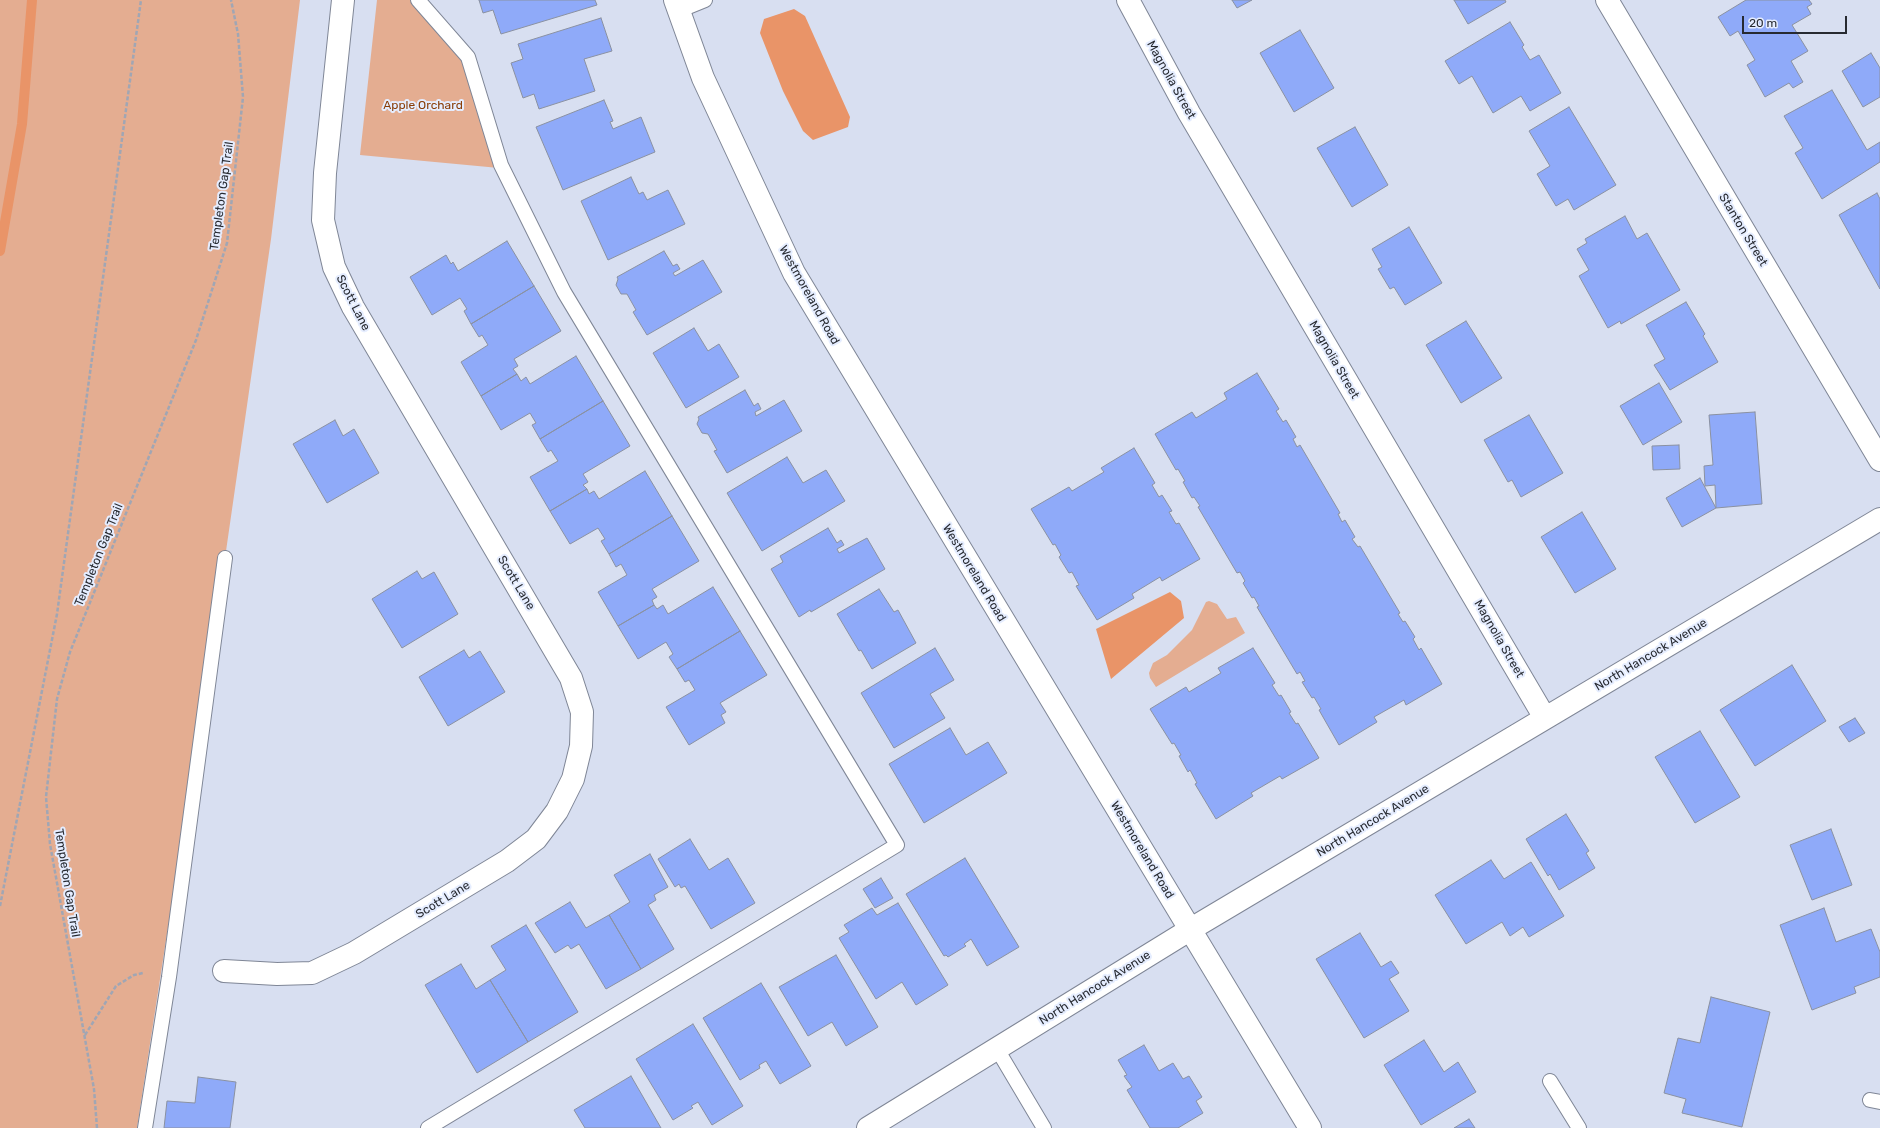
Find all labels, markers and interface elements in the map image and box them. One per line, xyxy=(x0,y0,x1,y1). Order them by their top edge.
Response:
scale bar xyxy=(1744,8,1849,34)
text: 20 m xyxy=(1749,16,1777,30)
street label: Magnolia Street xyxy=(1143,38,1199,122)
park label: Apple Orchard xyxy=(383,99,463,113)
street label: Templeton Gap Trail xyxy=(207,141,237,251)
street label: Stanton Street xyxy=(1716,191,1770,269)
street label: Westmoreland Road xyxy=(776,243,842,347)
street label: Scott Lane xyxy=(333,273,373,333)
street label: Magnolia Street xyxy=(1306,318,1362,402)
street label: Templeton Gap Trail xyxy=(72,502,126,608)
street label: Westmoreland Road xyxy=(939,522,1009,624)
street label: Scott Lane xyxy=(494,553,538,613)
street label: Magnolia Street xyxy=(1471,597,1527,681)
street label: North Hancock Avenue xyxy=(1592,616,1710,694)
street label: North Hancock Avenue xyxy=(1314,782,1432,860)
street label: Westmoreland Road xyxy=(1107,799,1177,901)
street label: Templeton Gap Trail xyxy=(51,828,83,938)
street label: Scott Lane xyxy=(413,878,473,922)
street label: North Hancock Avenue xyxy=(1037,948,1153,1028)

